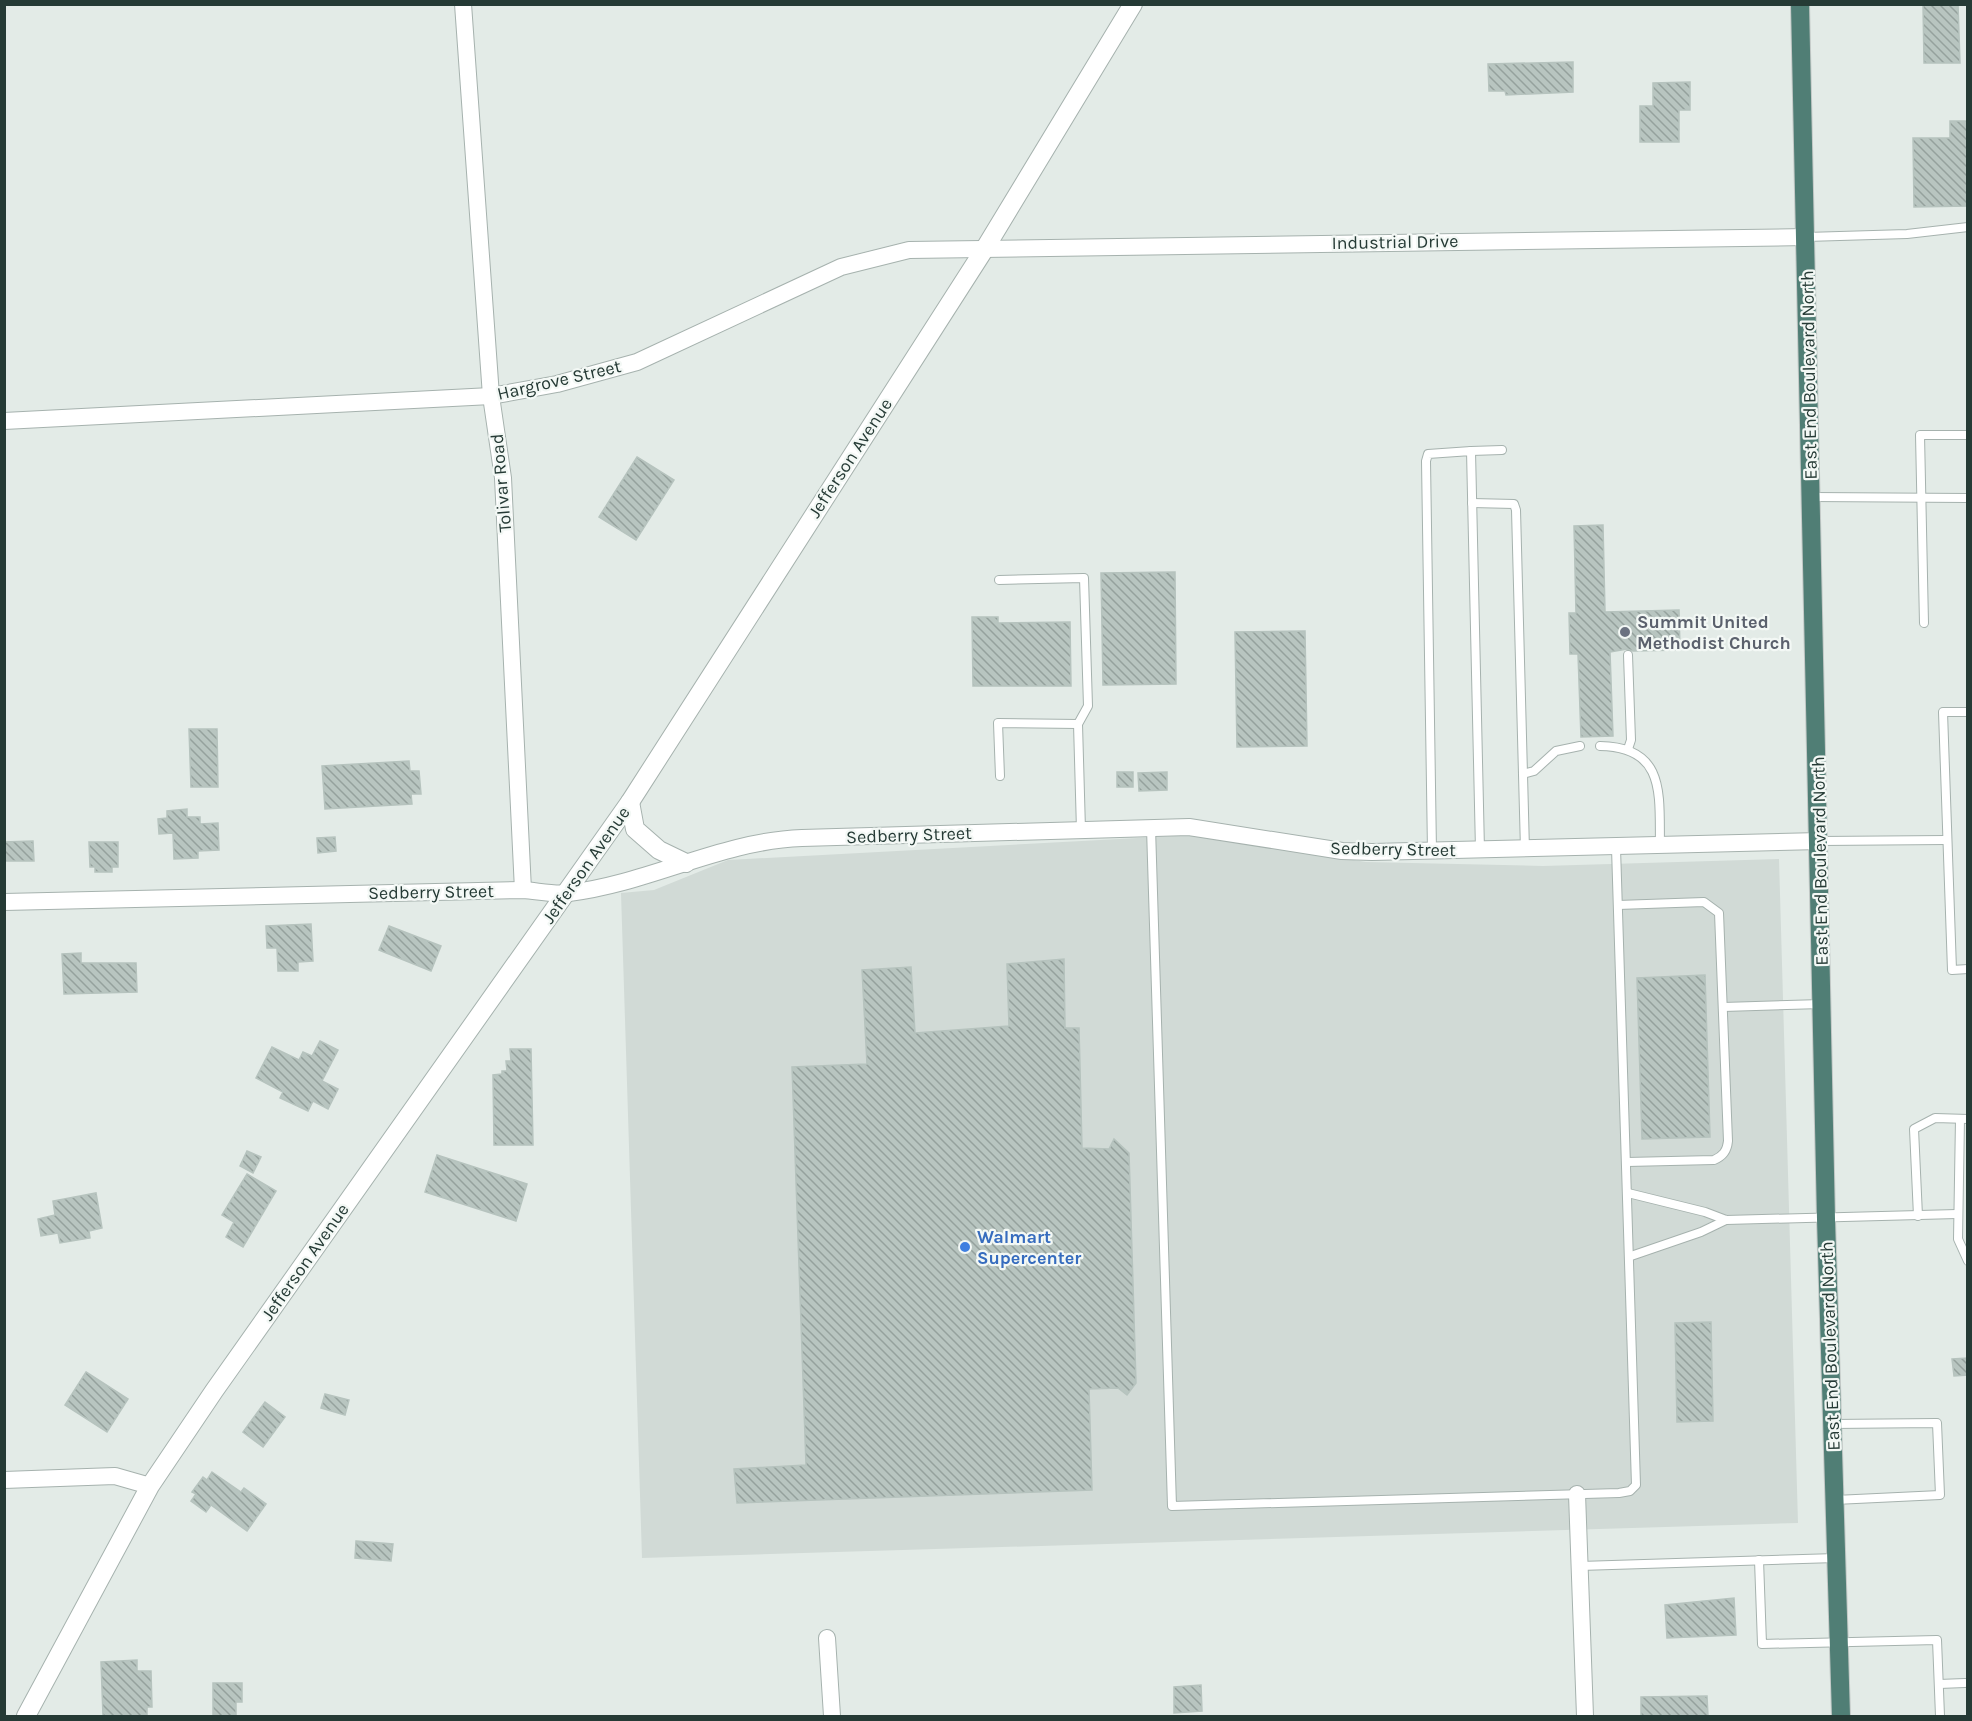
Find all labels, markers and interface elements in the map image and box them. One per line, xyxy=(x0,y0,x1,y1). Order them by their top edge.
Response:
street label: Industrial Drive xyxy=(1331,230,1459,254)
street label: East End Boulevard North xyxy=(1796,270,1822,480)
street label: Hargrove Street xyxy=(495,355,623,405)
street label: Jefferson Avenue xyxy=(803,394,897,522)
street label: Tolivar Road xyxy=(486,433,516,533)
place label: Summit United Methodist Church xyxy=(1637,611,1791,654)
marker: Summit United Methodist Church xyxy=(1618,625,1632,639)
street label: East End Boulevard North xyxy=(1807,756,1833,966)
street label: Jefferson Avenue xyxy=(537,802,635,928)
street label: Sedberry Street xyxy=(846,822,972,848)
street label: Sedberry Street xyxy=(1330,837,1456,861)
street label: Sedberry Street xyxy=(368,880,494,904)
street label: Jefferson Avenue xyxy=(256,1199,354,1325)
place label: Walmart Supercenter xyxy=(977,1226,1081,1269)
marker: Walmart Supercenter xyxy=(958,1240,972,1254)
street label: East End Boulevard North xyxy=(1815,1241,1845,1451)

